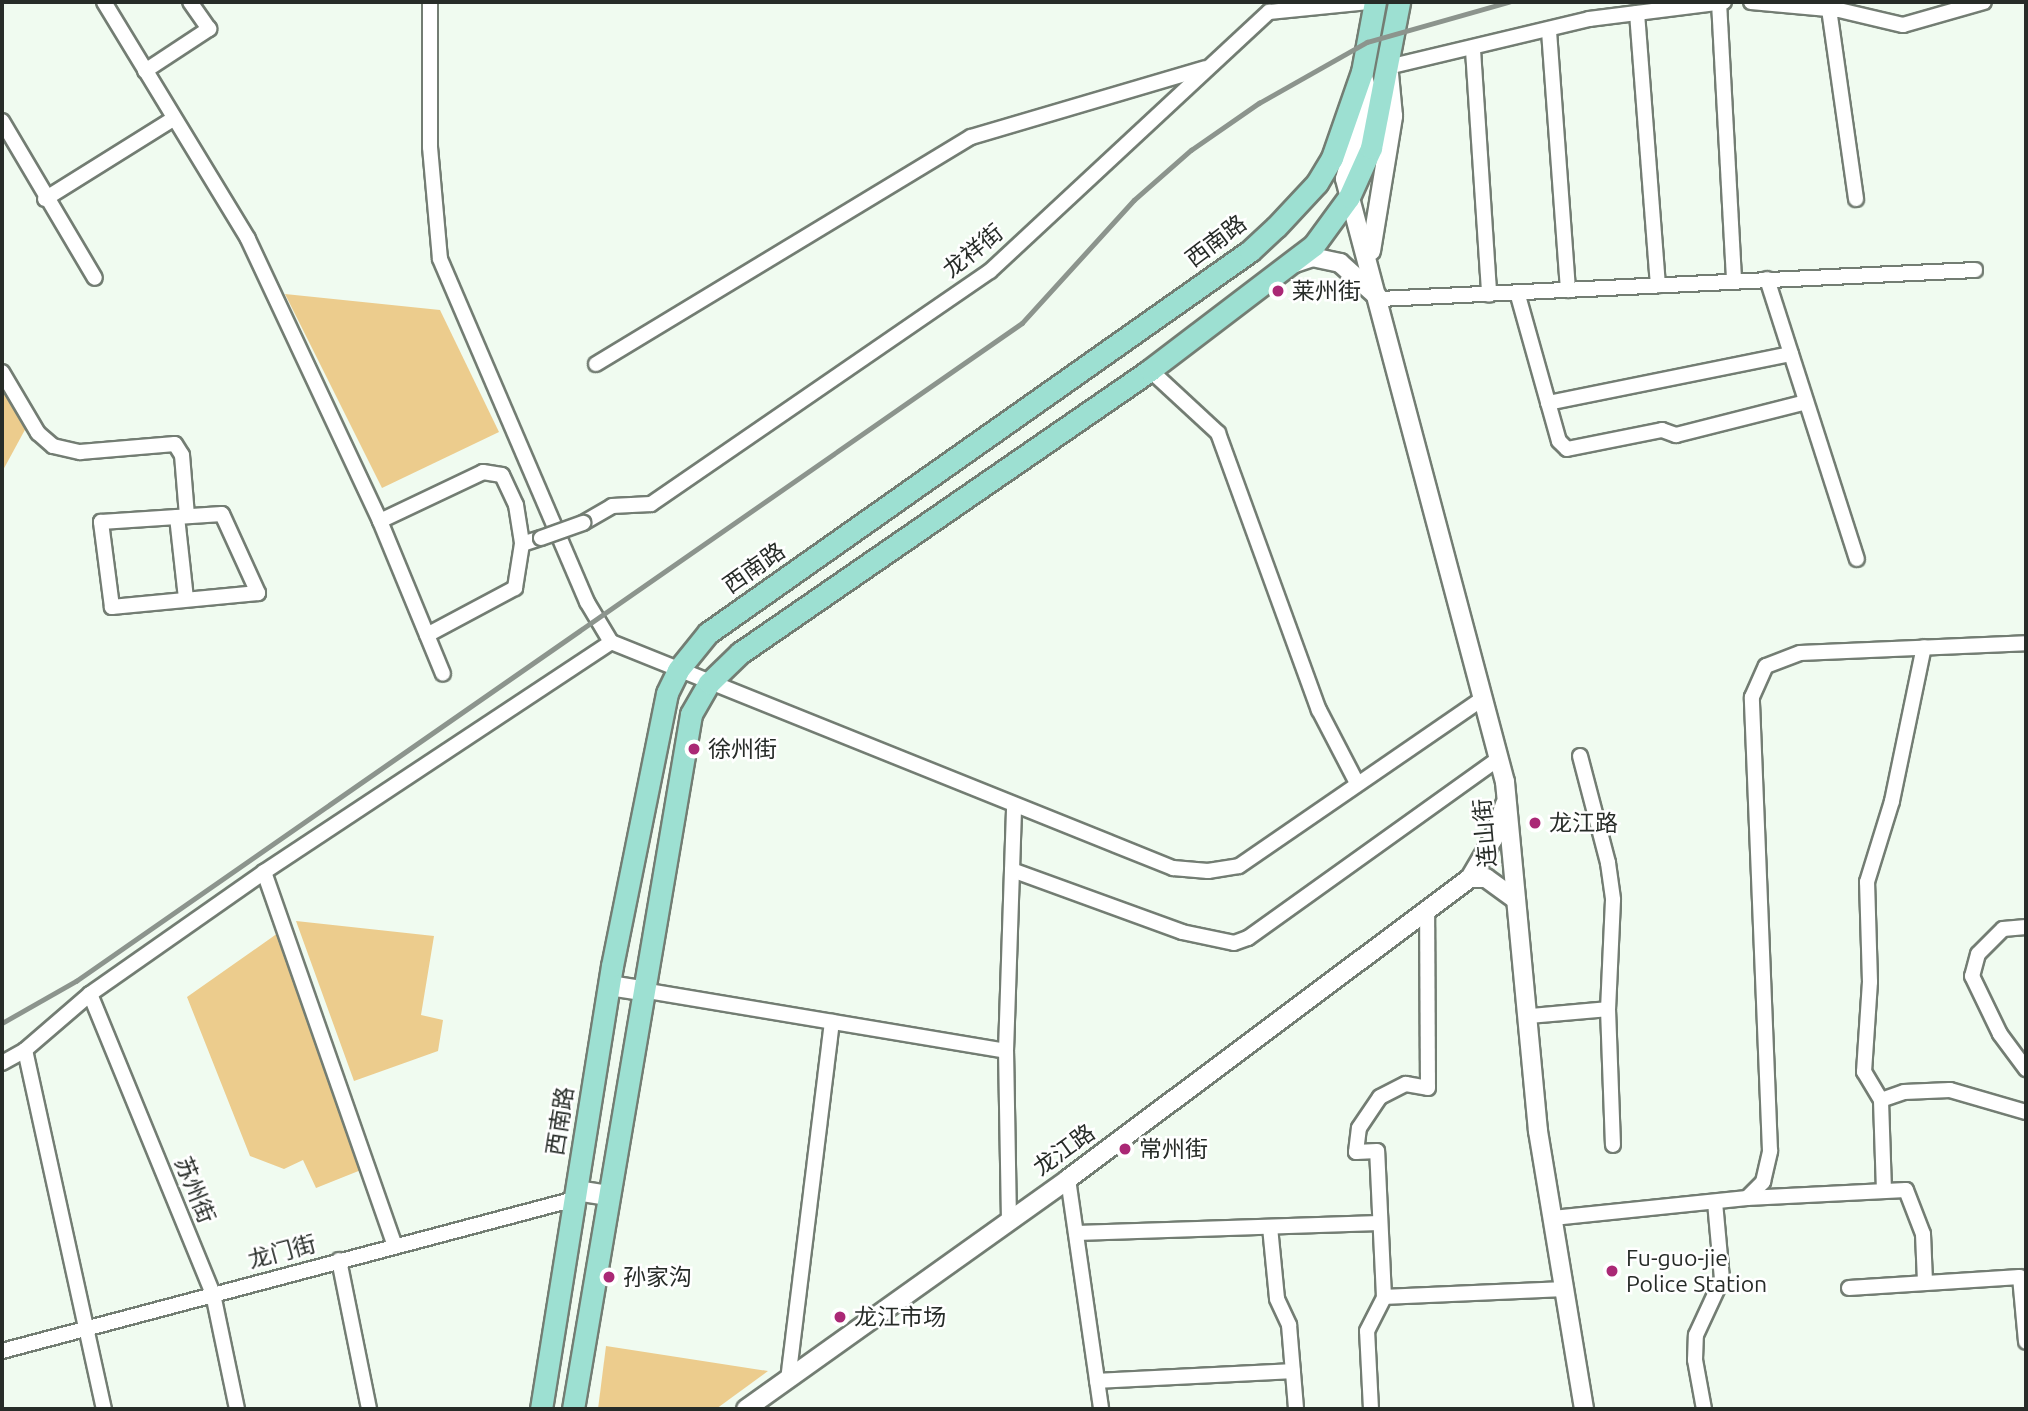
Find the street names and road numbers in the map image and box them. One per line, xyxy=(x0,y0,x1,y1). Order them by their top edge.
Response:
street label: 西南路 xyxy=(1180,209,1252,273)
street label: 龙祥街 xyxy=(938,219,1008,283)
street label: 西南路 xyxy=(718,537,790,599)
street label: 连山街 xyxy=(1468,797,1502,869)
street label: 西南路 xyxy=(541,1085,579,1157)
street label: 龙江路 xyxy=(1028,1119,1100,1181)
street label: 苏州街 xyxy=(169,1153,221,1227)
street label: 龙门街 xyxy=(245,1230,319,1274)

